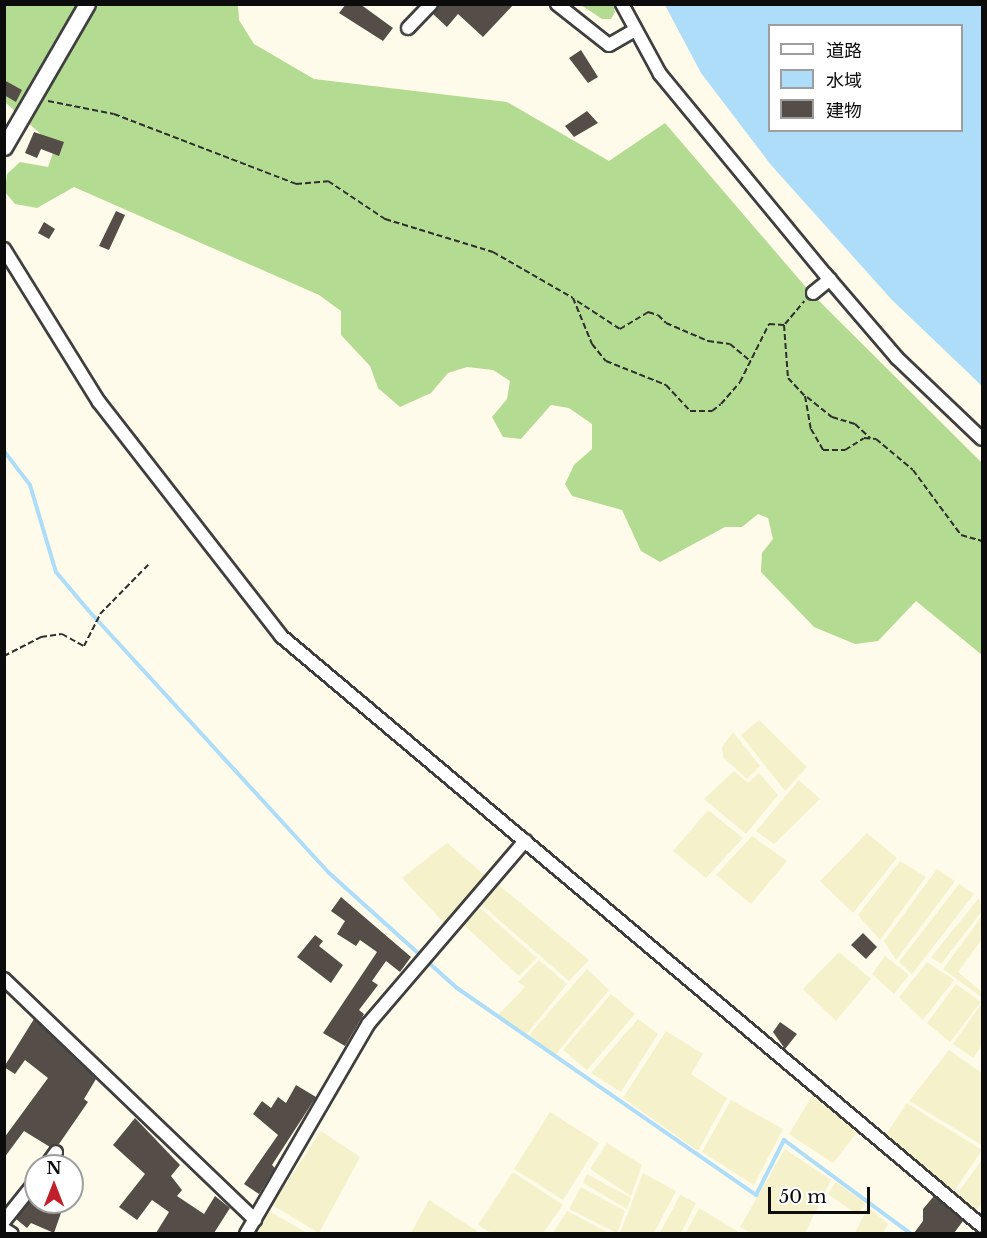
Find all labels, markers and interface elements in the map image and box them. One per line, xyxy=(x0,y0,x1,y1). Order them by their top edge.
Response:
legend xyxy=(768,24,963,132)
text: 道路 xyxy=(826,40,862,62)
text: 水域 xyxy=(826,70,862,92)
text: 建物 xyxy=(826,100,862,122)
north arrow xyxy=(24,1154,84,1214)
text: N xyxy=(46,1158,62,1178)
scale bar xyxy=(771,1175,873,1213)
text: 50 m xyxy=(779,1186,827,1208)

